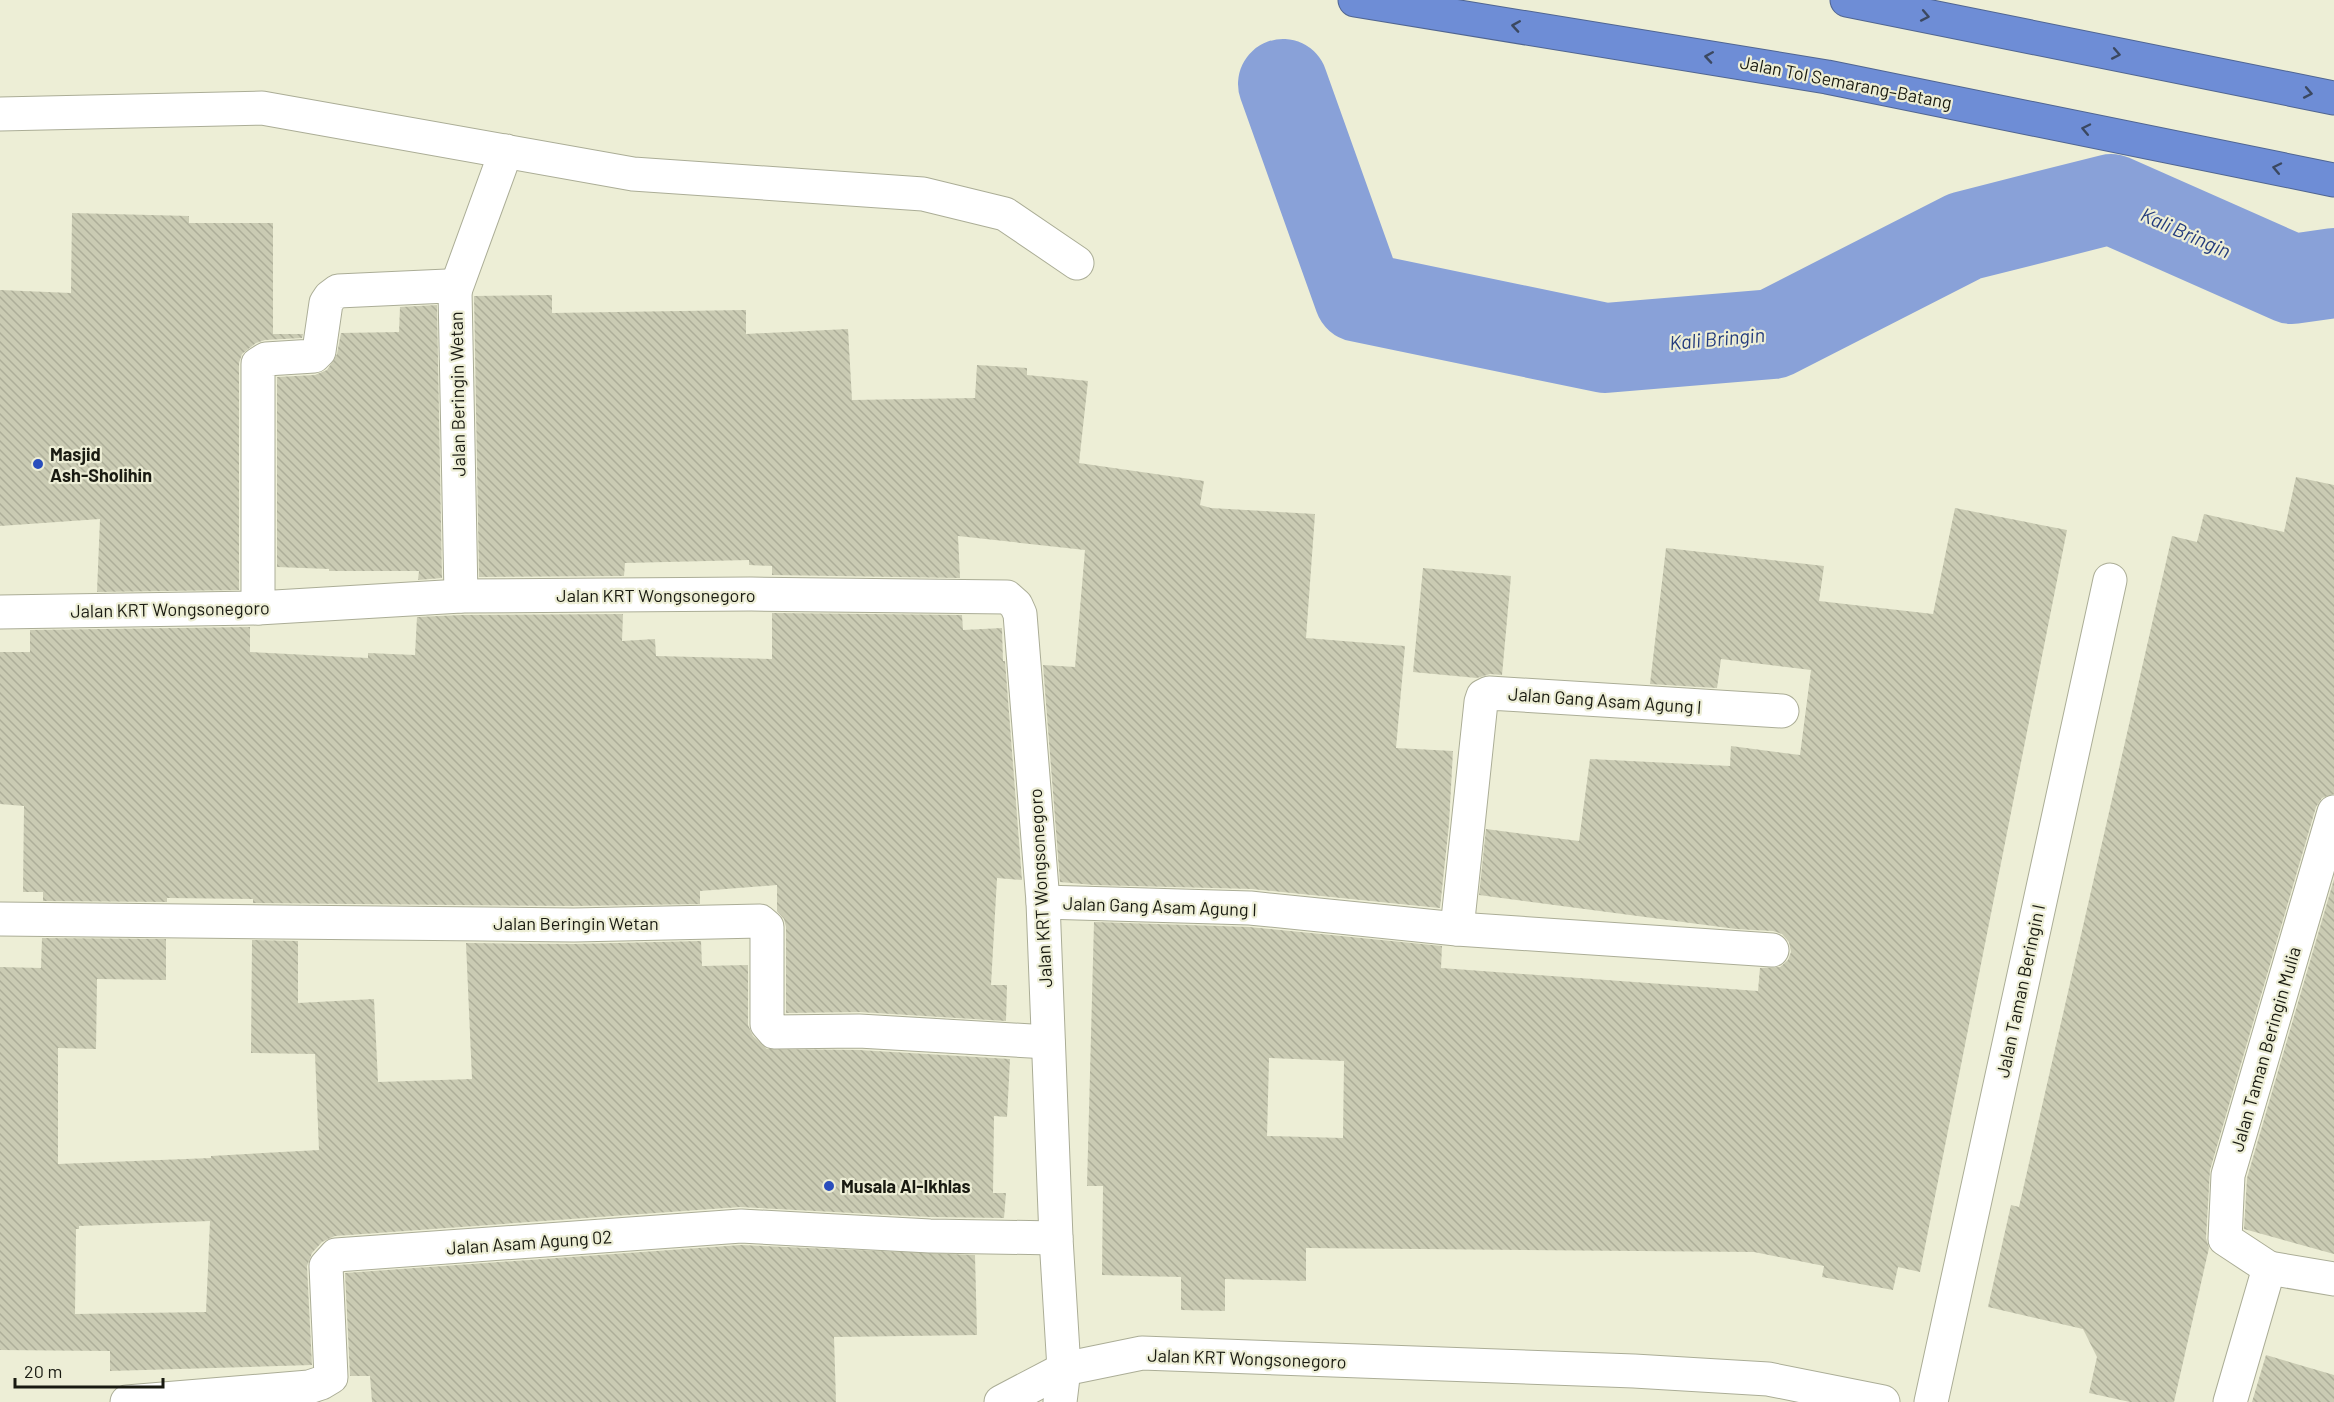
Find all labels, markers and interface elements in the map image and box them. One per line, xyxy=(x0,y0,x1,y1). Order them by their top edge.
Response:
one-way arrow xyxy=(1920,9,1930,22)
one-way arrow xyxy=(1511,20,1521,33)
one-way arrow xyxy=(2111,47,2121,60)
street label: Jalan Tol Semarang–Batang xyxy=(1738,51,1954,113)
one-way arrow xyxy=(1704,52,1713,64)
one-way arrow xyxy=(2302,86,2312,99)
one-way arrow xyxy=(2081,124,2091,137)
one-way arrow xyxy=(2272,163,2282,176)
water label: Kali Bringin xyxy=(2137,202,2235,262)
street label: Jalan Beringin Wetan xyxy=(445,311,469,477)
water label: Kali Bringin xyxy=(1668,322,1766,354)
place label: Masjid Ash-Sholihin xyxy=(50,443,152,486)
marker: Masjid Ash-Sholihin xyxy=(31,457,45,471)
street label: Jalan KRT Wongsonegoro xyxy=(556,584,756,606)
street label: Jalan KRT Wongsonegoro xyxy=(70,596,270,622)
street label: Jalan Gang Asam Agung I xyxy=(1507,682,1703,718)
street label: Jalan KRT Wongsonegoro xyxy=(1024,788,1056,988)
street label: Jalan Gang Asam Agung I xyxy=(1063,892,1257,920)
street label: Jalan Taman Beringin I xyxy=(1991,902,2049,1080)
street label: Jalan Beringin Wetan xyxy=(493,912,659,934)
street label: Jalan Taman Beringin Mulia xyxy=(2225,944,2305,1154)
place label: Musala Al-Ikhlas xyxy=(841,1175,971,1197)
marker: Musala Al-Ikhlas xyxy=(822,1179,836,1193)
street label: Jalan Asam Agung 02 xyxy=(445,1225,613,1259)
street label: Jalan KRT Wongsonegoro xyxy=(1147,1344,1347,1372)
scale bar xyxy=(15,1351,164,1389)
text: 20 m xyxy=(24,1360,62,1382)

